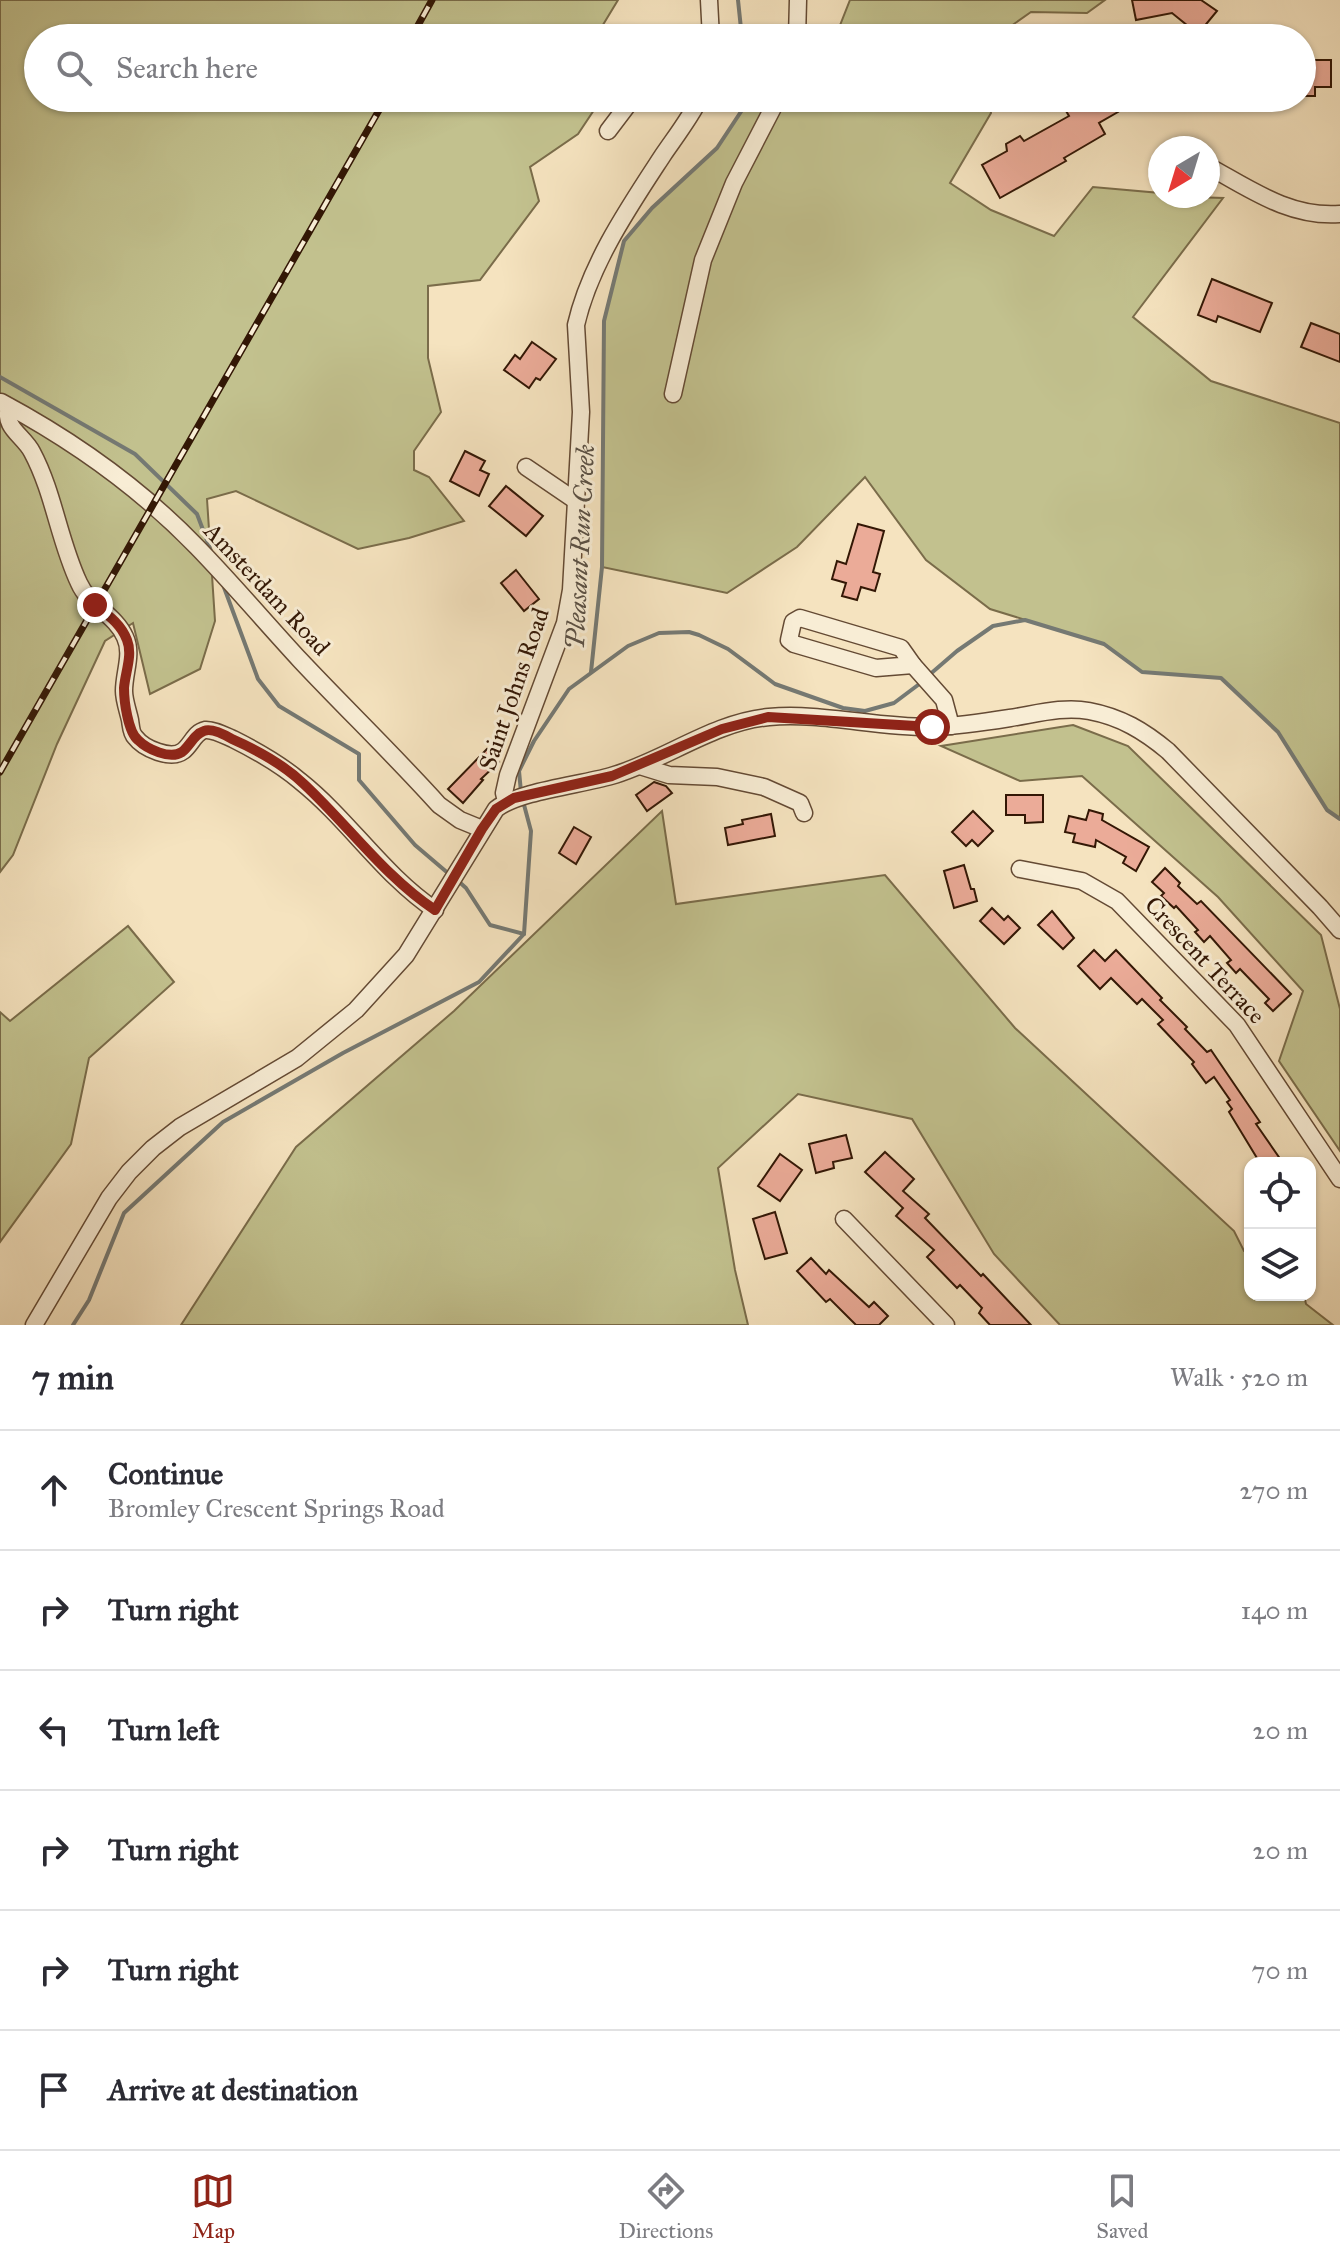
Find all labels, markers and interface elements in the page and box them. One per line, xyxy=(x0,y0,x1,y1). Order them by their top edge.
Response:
search box xyxy=(24,24,1316,112)
icon: search xyxy=(52,46,96,90)
text: Search here xyxy=(116,50,258,86)
north arrow xyxy=(1148,136,1220,208)
water label: Pleasant Run Creek xyxy=(559,443,601,650)
street label: Amsterdam Road xyxy=(197,515,336,662)
route end xyxy=(77,587,113,623)
street label: Saint Johns Road xyxy=(472,604,556,774)
route start xyxy=(914,709,950,745)
street label: Crescent Terrace xyxy=(1138,890,1272,1030)
map controls xyxy=(1244,1157,1316,1301)
button: locate xyxy=(1244,1157,1316,1229)
button: layers xyxy=(1244,1229,1316,1301)
text: 7 min xyxy=(32,1357,114,1398)
text: Walk · 520 m xyxy=(1170,1361,1308,1393)
text: Continue xyxy=(108,1456,223,1492)
icon: ahead xyxy=(32,1468,76,1512)
text: 270 m xyxy=(1239,1474,1308,1506)
text: Bromley Crescent Springs Road xyxy=(108,1492,445,1524)
icon: right xyxy=(32,1588,76,1632)
text: Turn right xyxy=(108,1592,239,1628)
text: 140 m xyxy=(1241,1594,1308,1626)
icon: left xyxy=(32,1708,76,1752)
text: Turn left xyxy=(108,1712,219,1748)
text: 20 m xyxy=(1253,1714,1308,1746)
icon: right xyxy=(32,1828,76,1872)
text: Turn right xyxy=(108,1832,239,1868)
text: 20 m xyxy=(1253,1834,1308,1866)
icon: right xyxy=(32,1948,76,1992)
text: Turn right xyxy=(108,1952,239,1988)
text: 70 m xyxy=(1252,1954,1308,1986)
icon: arrive xyxy=(32,2068,76,2112)
text: Arrive at destination xyxy=(108,2072,358,2108)
tab: Map xyxy=(191,2169,235,2244)
tab: Directions xyxy=(618,2169,713,2244)
tab: Saved xyxy=(1096,2169,1148,2244)

